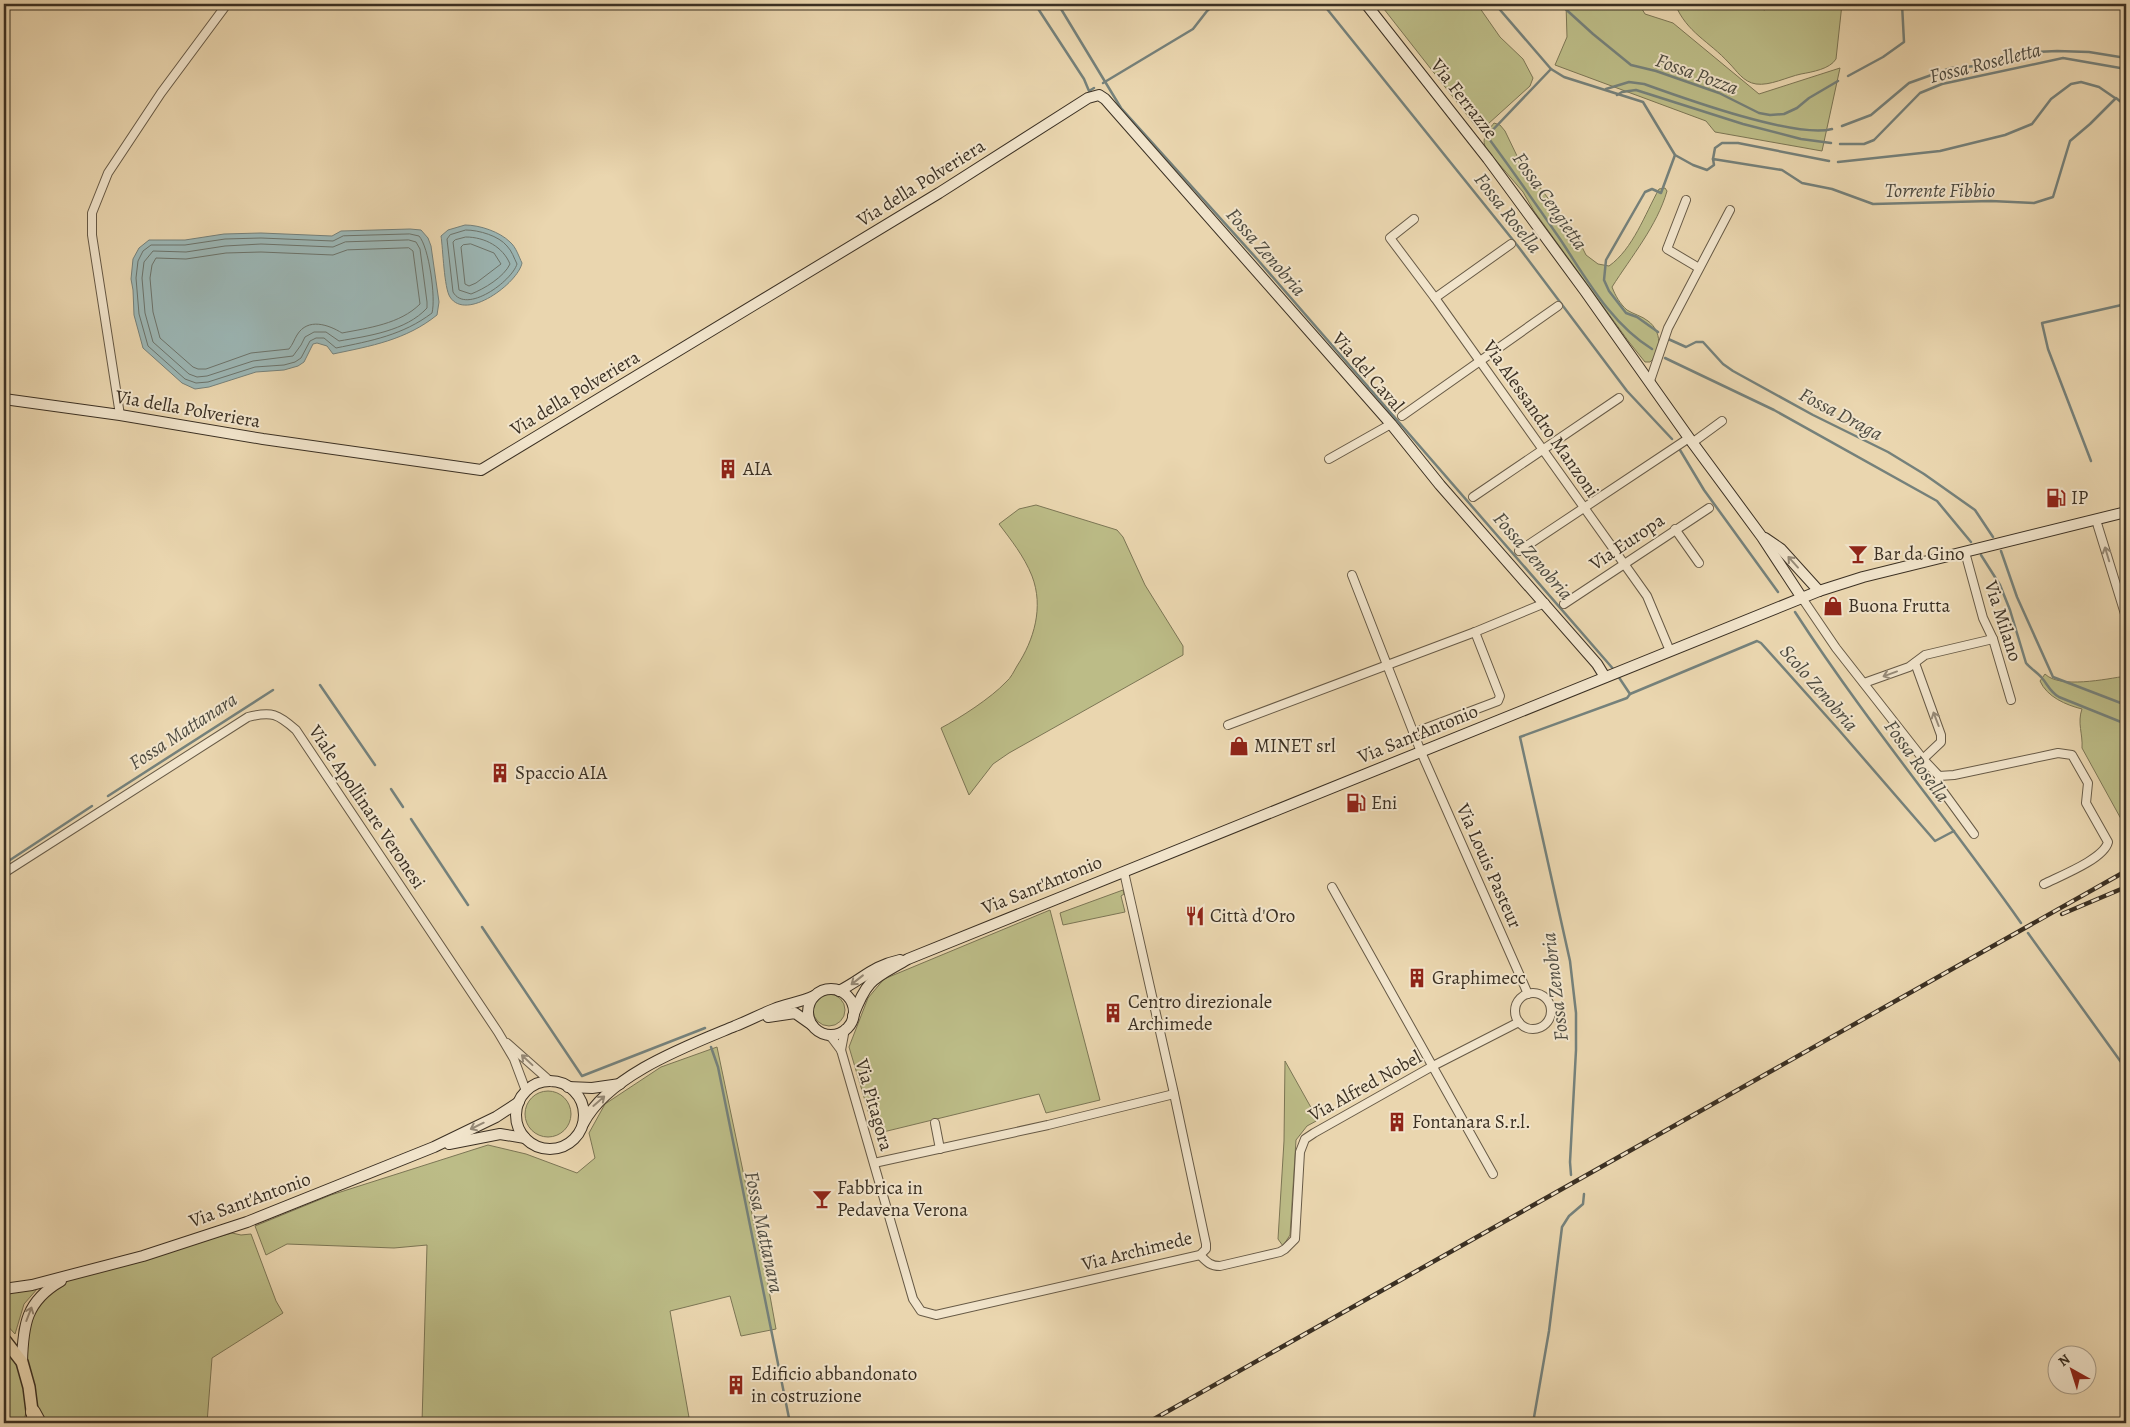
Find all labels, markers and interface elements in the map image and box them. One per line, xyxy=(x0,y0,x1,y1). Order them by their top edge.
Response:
water label: Fossa Roselletta xyxy=(1926,36,2044,90)
water label: Fossa Pozza xyxy=(1652,47,1742,101)
street label: Via Ferrazze xyxy=(1424,53,1504,145)
street label: Via della Polveriera xyxy=(851,133,990,233)
water label: Fossa Cengietta xyxy=(1506,147,1594,255)
water label: Fossa Rosella xyxy=(1468,167,1548,259)
water label: Torrente Fibbio xyxy=(1885,177,1995,204)
water label: Fossa Zenobria xyxy=(1220,202,1312,302)
street label: Via del Caval xyxy=(1325,326,1410,418)
street label: Via Alessandro Manzoni xyxy=(1476,334,1605,503)
street label: Via della Polveriera xyxy=(504,344,645,442)
water label: Fossa Draga xyxy=(1795,381,1887,447)
street label: Via della Polveriera xyxy=(112,383,263,435)
place label: AIA xyxy=(742,456,773,482)
building icon: AIA xyxy=(717,458,739,480)
place label: IP xyxy=(2071,485,2089,511)
fuel station icon: IP xyxy=(2045,487,2067,509)
water label: Fossa Zenobria xyxy=(1487,506,1579,606)
street label: Via Europa xyxy=(1584,507,1670,577)
place label: Bar da Gino xyxy=(1873,541,1965,567)
bar icon: Bar da Gino xyxy=(1847,543,1869,565)
one-way arrow xyxy=(2101,546,2111,562)
one-way arrow xyxy=(1787,555,1798,568)
street label: Via Milano xyxy=(1977,576,2028,665)
place label: Buona Frutta xyxy=(1848,593,1951,619)
shop icon: Buona Frutta xyxy=(1822,595,1844,617)
water label: Scolo Zenobria xyxy=(1774,639,1864,737)
one-way arrow xyxy=(1883,670,1898,679)
water label: Fossa Mattanara xyxy=(124,686,242,776)
street label: Via Sant'Antonio xyxy=(1353,698,1482,770)
one-way arrow xyxy=(1931,712,1940,727)
water label: Fossa Rosella xyxy=(1878,714,1956,808)
street label: Viale Apollinare Veronesi xyxy=(302,719,432,894)
place label: MINET srl xyxy=(1254,733,1336,759)
shop icon: MINET srl xyxy=(1228,735,1250,757)
place label: Spaccio AIA xyxy=(515,760,608,786)
building icon: Spaccio AIA xyxy=(489,762,511,784)
place label: Eni xyxy=(1371,790,1397,816)
fuel station icon: Eni xyxy=(1345,792,1367,814)
street label: Via Louis Pasteur xyxy=(1449,799,1528,932)
street label: Via Sant'Antonio xyxy=(977,849,1106,921)
place label: Città d'Oro xyxy=(1210,903,1295,929)
restaurant icon: Città d'Oro xyxy=(1184,905,1206,927)
water label: Fossa Zenobria xyxy=(1535,931,1575,1043)
place label: Graphimecc xyxy=(1432,965,1526,991)
building icon: Graphimecc xyxy=(1406,967,1428,989)
one-way arrow xyxy=(850,975,864,985)
place label: Centro direzionale Archimede xyxy=(1127,989,1272,1037)
building icon: Centro direzionale Archimede xyxy=(1102,1002,1124,1024)
street label: Via Alfred Nobel xyxy=(1303,1044,1427,1128)
one-way arrow xyxy=(520,1054,533,1066)
street label: Via Pitagora xyxy=(848,1055,900,1154)
one-way arrow xyxy=(593,1095,606,1107)
place label: Fontanara S.r.l. xyxy=(1412,1109,1531,1135)
building icon: Fontanara S.r.l. xyxy=(1386,1111,1408,1133)
one-way arrow xyxy=(470,1122,485,1131)
street label: Via Sant'Antonio xyxy=(185,1166,314,1234)
water label: Fossa Mattanara xyxy=(738,1169,790,1295)
place label: Fabbrica in Pedavena Verona xyxy=(837,1175,968,1223)
bar icon: Fabbrica in Pedavena Verona xyxy=(811,1188,833,1210)
street label: Via Archimede xyxy=(1078,1225,1195,1278)
one-way arrow xyxy=(25,1307,35,1322)
north arrow xyxy=(2048,1344,2098,1394)
text: N xyxy=(2054,1350,2074,1371)
place label: Edificio abbandonato in costruzione xyxy=(751,1361,917,1409)
building icon: Edificio abbandonato in costruzione xyxy=(725,1374,747,1396)

